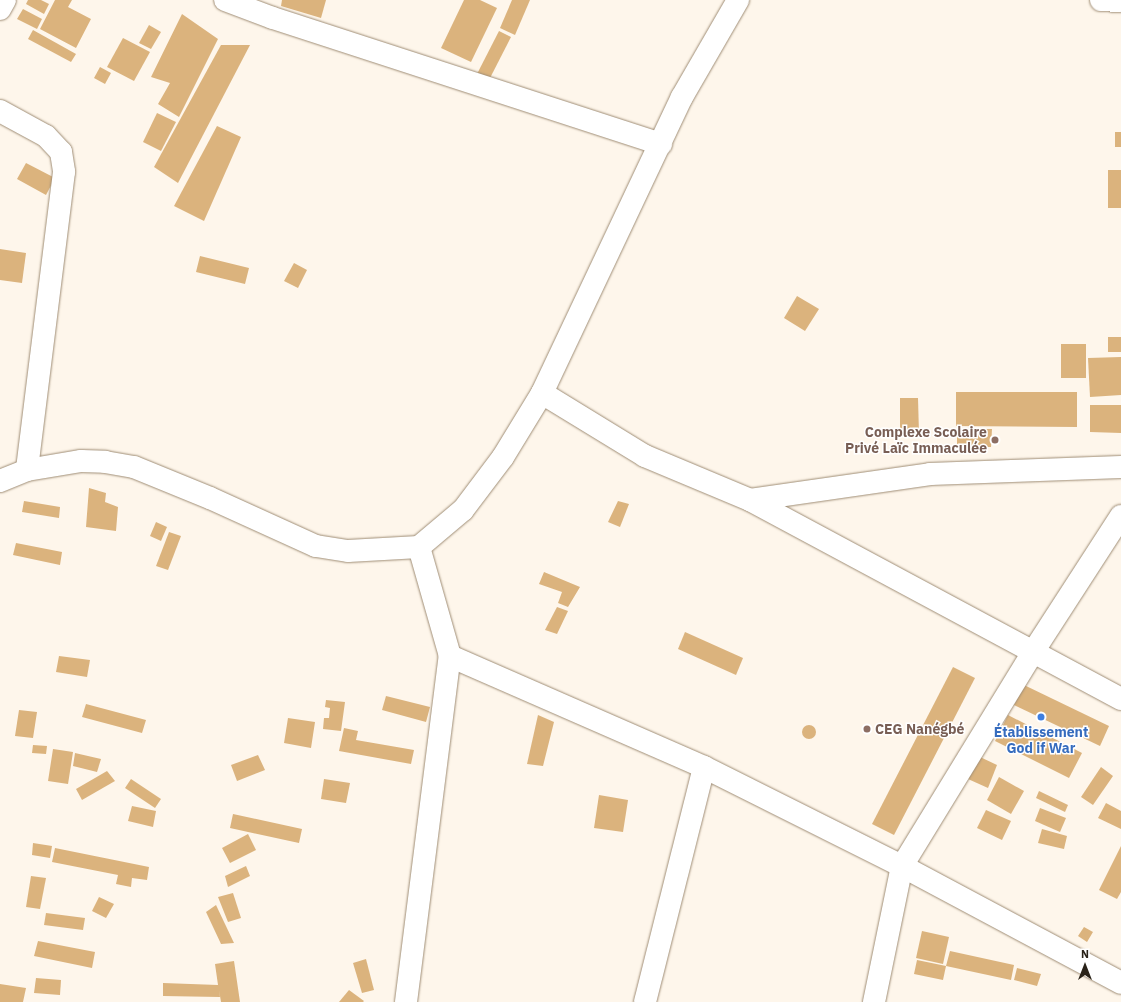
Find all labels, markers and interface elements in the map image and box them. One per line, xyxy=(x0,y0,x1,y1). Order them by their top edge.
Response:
place label: Complexe Scolaire Privé Laïc Immaculée xyxy=(845,424,987,456)
marker: Complexe Scolaire Privé Laïc Immaculée xyxy=(990,435,1000,445)
marker: Établissement God if War xyxy=(1036,712,1046,722)
place label: CEG Nanégbé xyxy=(875,721,964,737)
marker: CEG Nanégbé xyxy=(862,724,872,734)
place label: Établissement God if War xyxy=(994,724,1088,756)
north arrow xyxy=(1065,946,1105,986)
text: N xyxy=(1081,947,1089,961)

